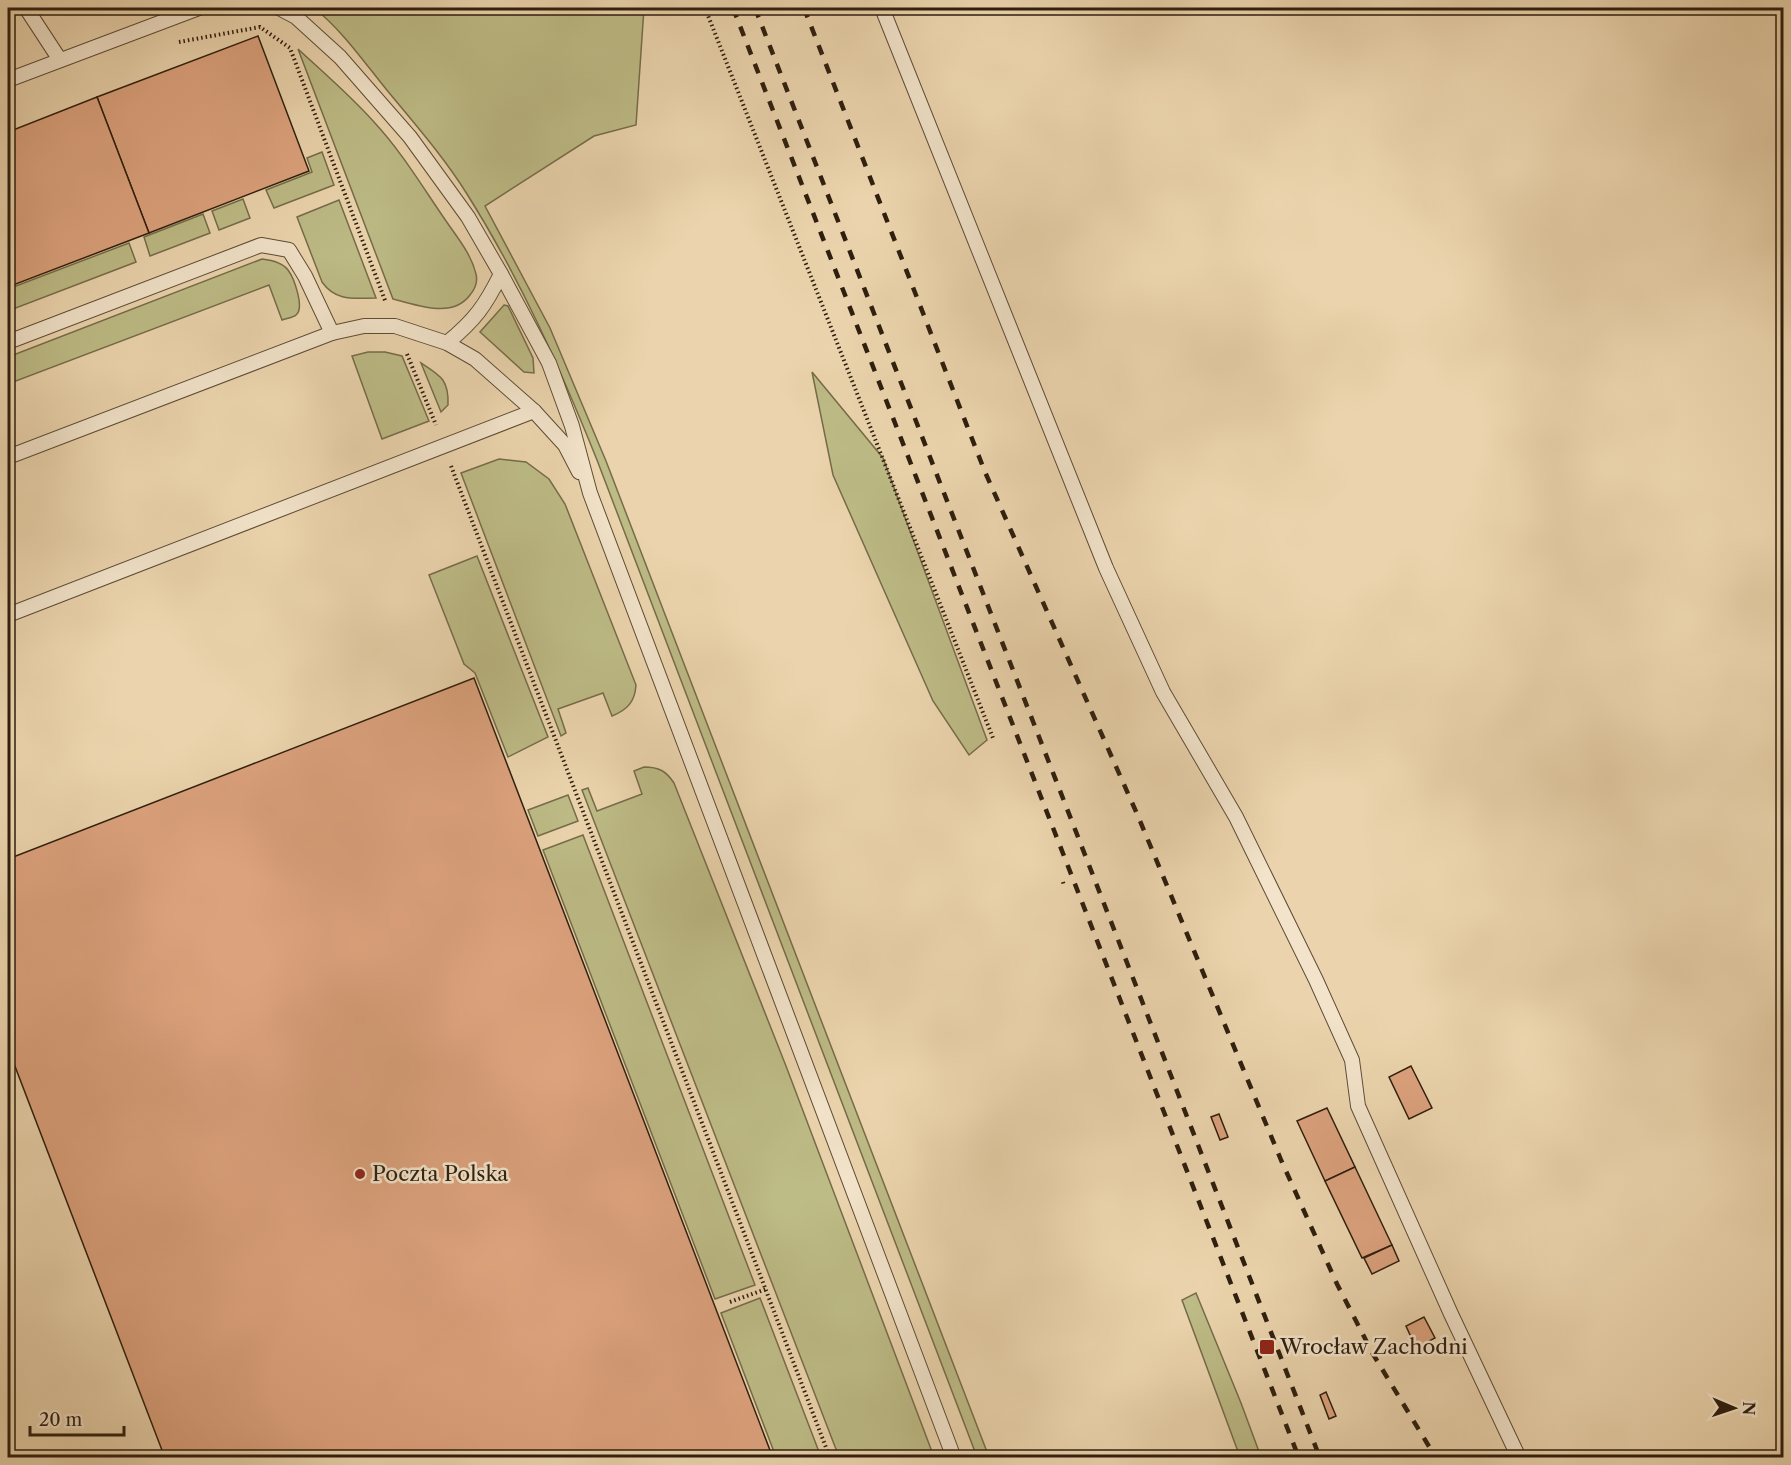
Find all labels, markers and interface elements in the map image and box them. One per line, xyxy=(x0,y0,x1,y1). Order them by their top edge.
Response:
place label: Poczta Polska xyxy=(372,1161,509,1186)
marker: Poczta Polska xyxy=(353,1167,367,1181)
place label: Wrocław Zachodni xyxy=(1279,1334,1468,1359)
marker: Wrocław Zachodni xyxy=(1258,1338,1276,1356)
north arrow xyxy=(1704,1378,1764,1438)
scale bar xyxy=(30,1399,124,1437)
text: N xyxy=(1739,1401,1759,1416)
text: 20 m xyxy=(39,1409,83,1431)

